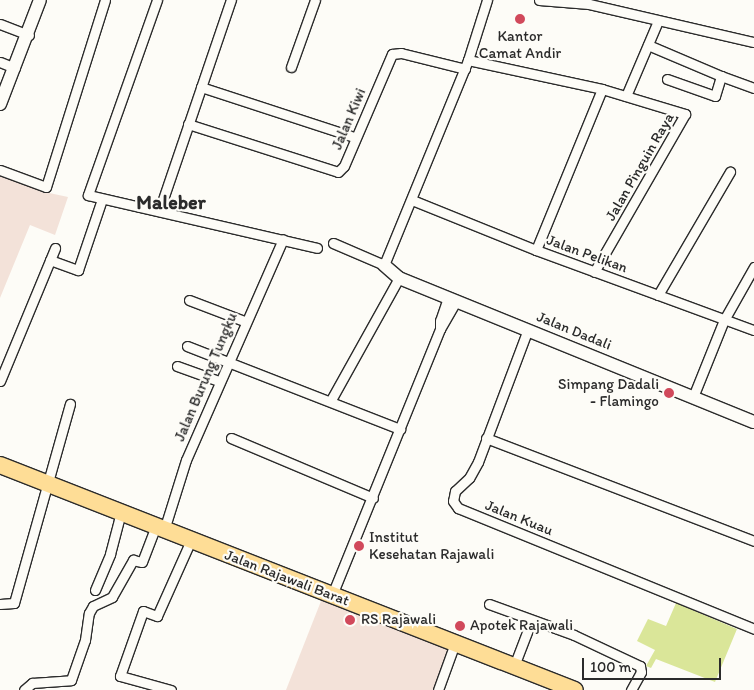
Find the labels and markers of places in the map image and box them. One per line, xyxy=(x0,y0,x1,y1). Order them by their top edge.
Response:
marker: Kantor Camat Andir xyxy=(514,13,526,25)
place label: Kantor Camat Andir xyxy=(479,27,561,62)
place label: Simpang Dadali - Flamingo xyxy=(558,375,659,410)
marker: Simpang Dadali - Flamingo xyxy=(663,387,675,399)
place label: Institut Kesehatan Rajawali xyxy=(369,528,494,563)
marker: Institut Kesehatan Rajawali xyxy=(353,540,365,552)
place label: RS Rajawali xyxy=(361,611,436,629)
marker: RS Rajawali xyxy=(343,613,357,627)
place label: Apotek Rajawali xyxy=(470,617,573,635)
marker: Apotek Rajawali xyxy=(454,620,466,632)

